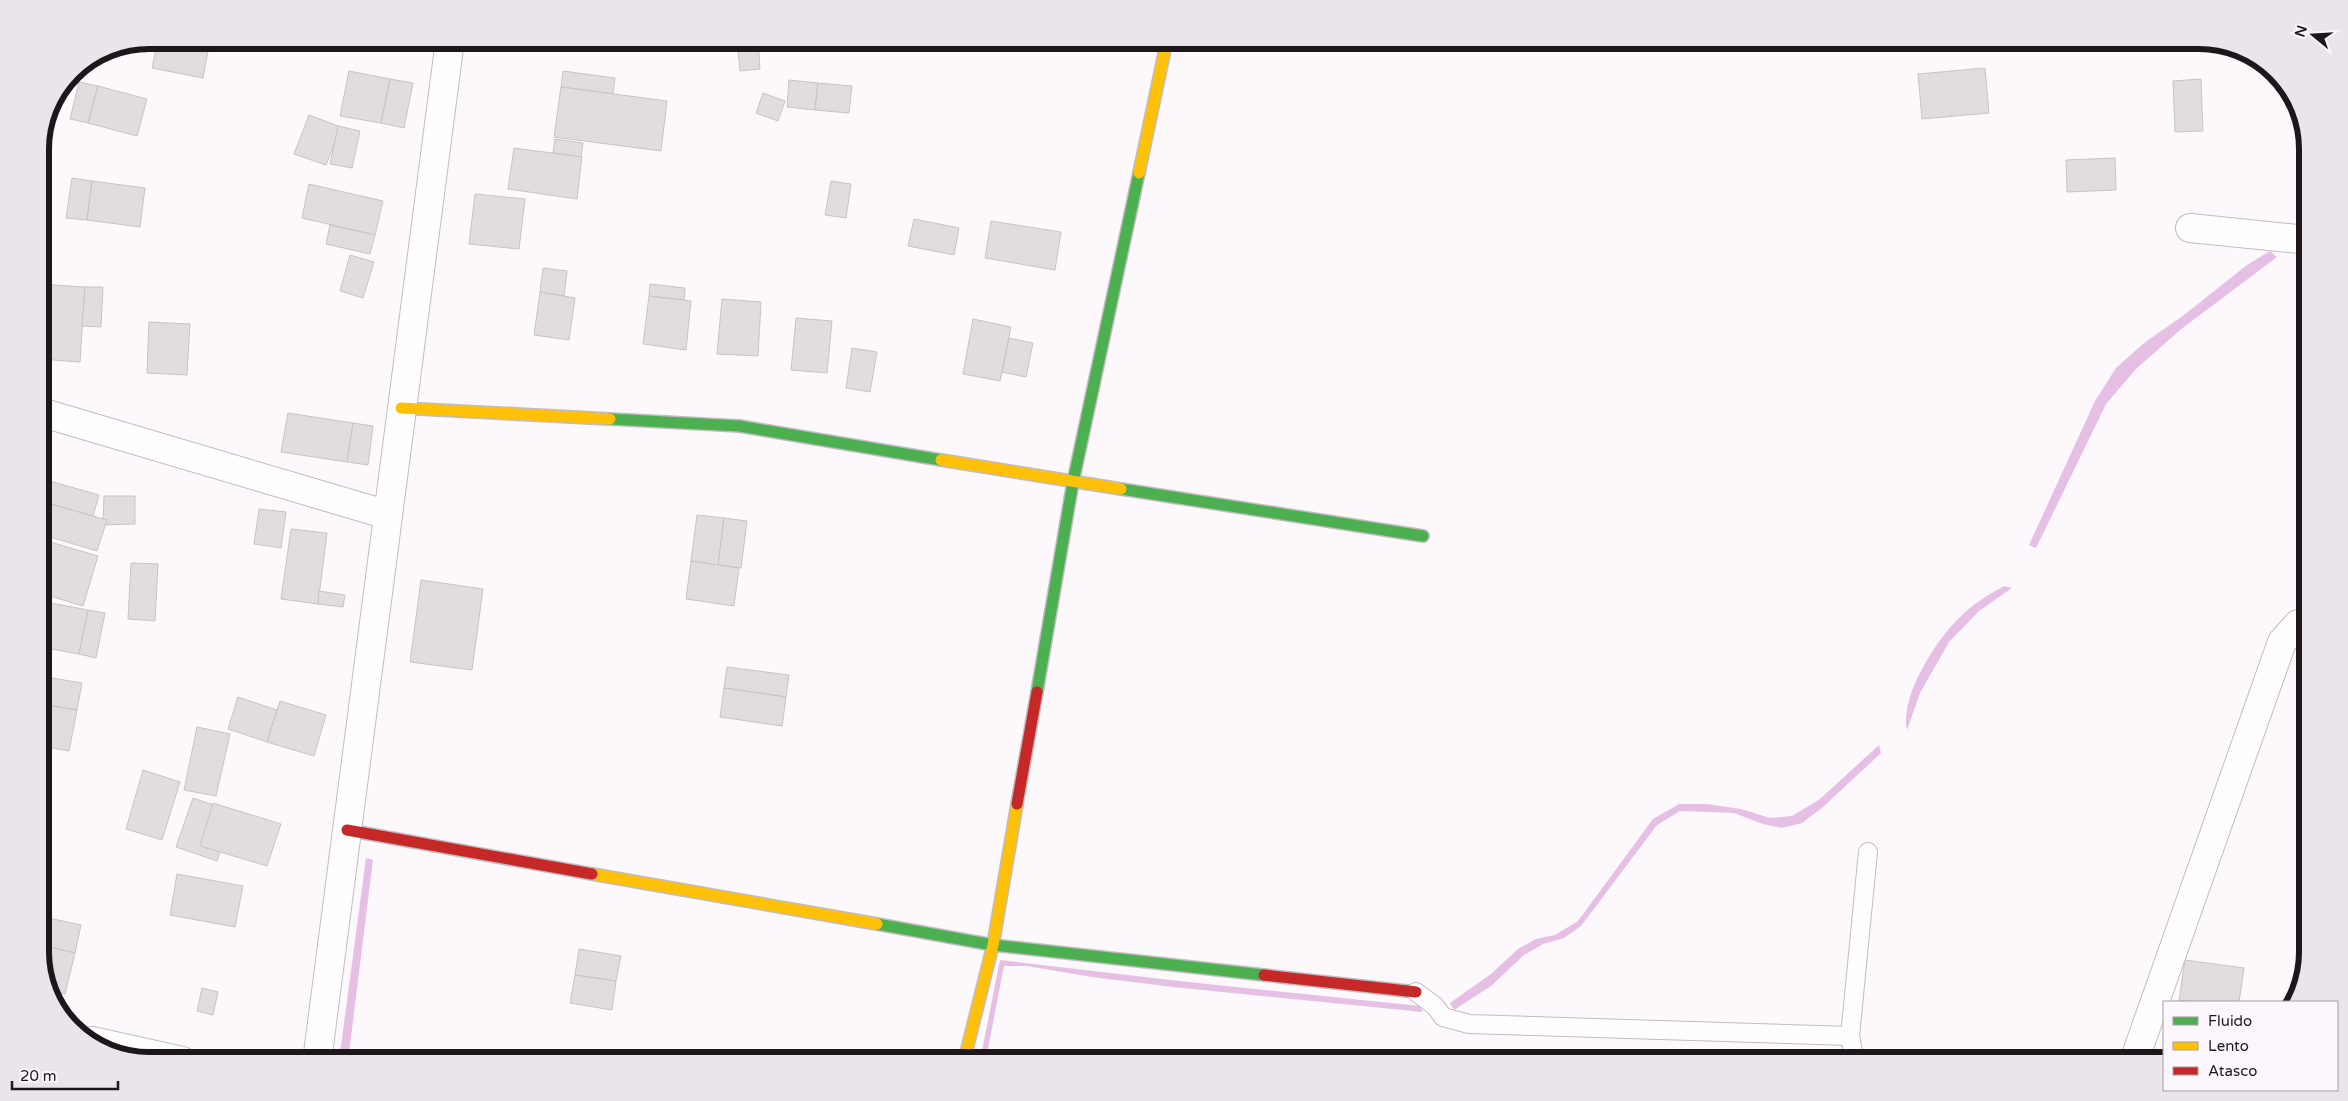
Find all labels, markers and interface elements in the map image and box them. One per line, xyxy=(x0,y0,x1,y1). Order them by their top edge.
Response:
north arrow xyxy=(2288,10,2338,60)
text: N xyxy=(2291,23,2311,39)
legend xyxy=(2163,1001,2338,1091)
text: Fluido xyxy=(2208,1012,2252,1030)
text: Lento xyxy=(2208,1037,2249,1055)
scale bar xyxy=(12,1058,119,1090)
text: Atasco xyxy=(2208,1062,2257,1080)
text: 20 m xyxy=(20,1067,57,1085)

